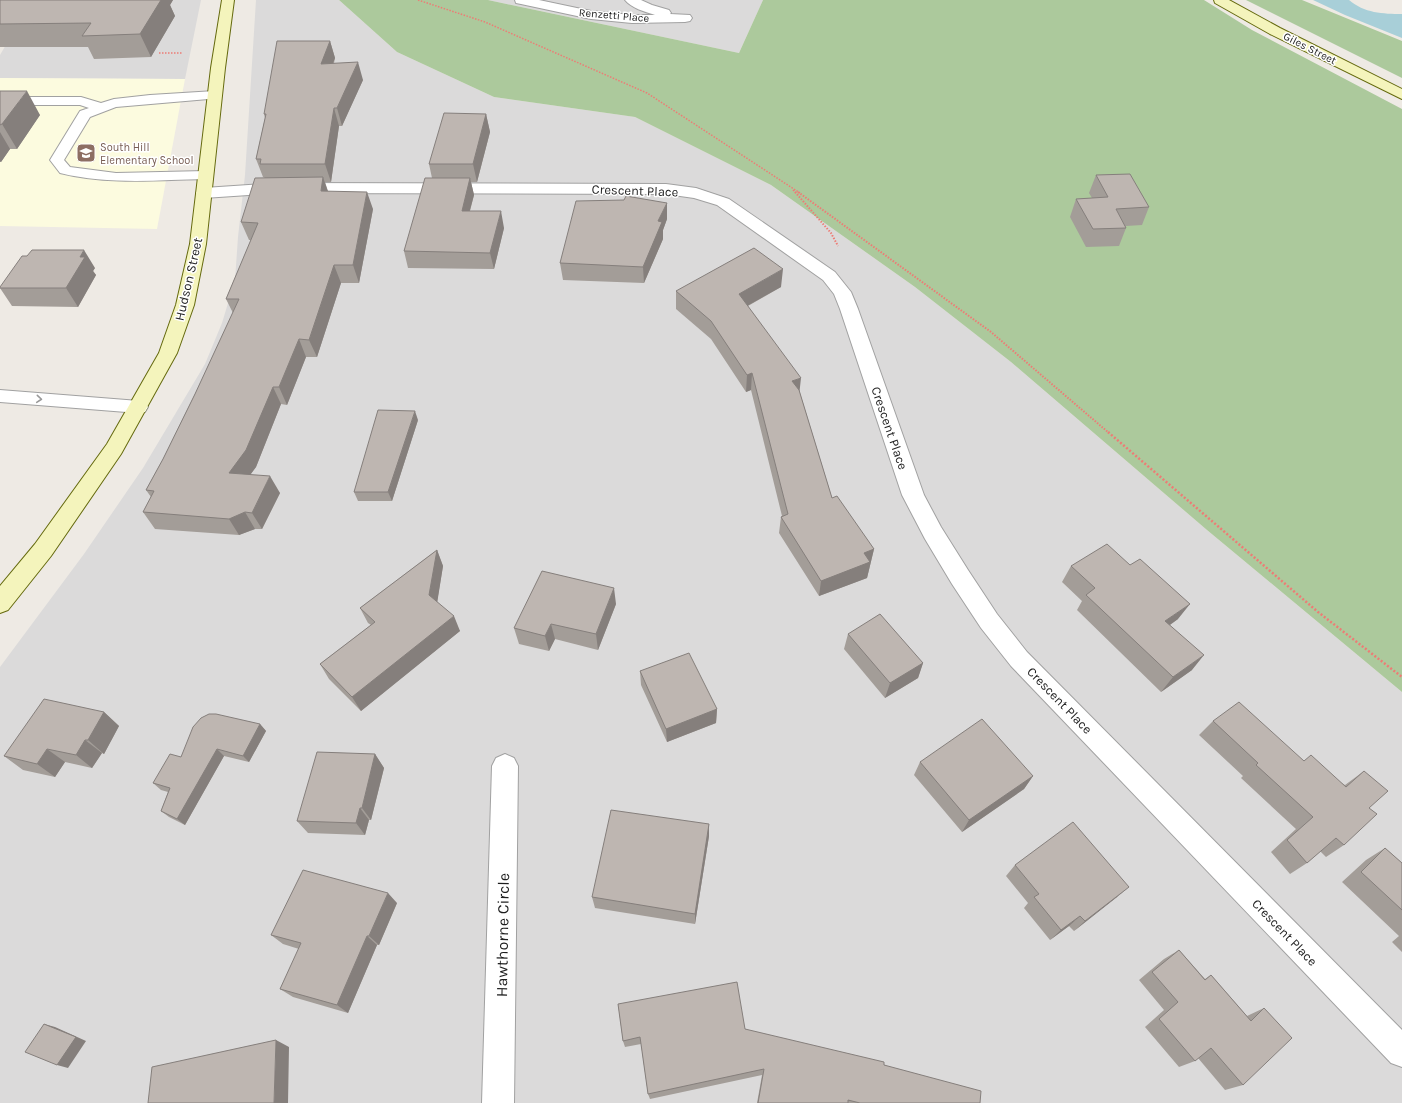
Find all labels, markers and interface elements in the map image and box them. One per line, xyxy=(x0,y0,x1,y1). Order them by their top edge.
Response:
street label: Renzetti Place xyxy=(578,6,650,25)
street label: Giles Street xyxy=(1281,30,1338,67)
place label: South Hill Elementary School xyxy=(100,141,193,167)
school or university icon: South Hill Elementary School xyxy=(75,142,97,164)
street label: Crescent Place xyxy=(591,181,679,200)
street label: Hudson Street xyxy=(172,236,205,322)
street label: Crescent Place xyxy=(868,385,911,472)
one-way arrow xyxy=(36,395,42,404)
street label: Crescent Place xyxy=(1024,664,1095,737)
street label: Hawthorne Circle xyxy=(492,873,513,997)
street label: Crescent Place xyxy=(1249,896,1320,969)

